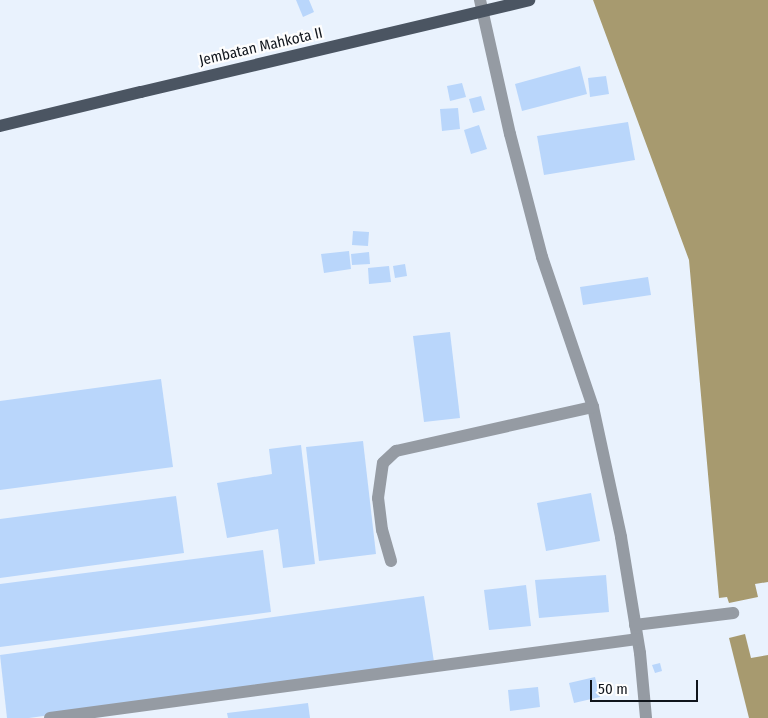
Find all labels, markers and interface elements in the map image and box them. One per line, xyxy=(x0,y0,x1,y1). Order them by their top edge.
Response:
street label: Jembatan Mahkota II xyxy=(198,24,324,70)
scale bar xyxy=(593,670,700,702)
text: 50 m xyxy=(598,680,628,698)

